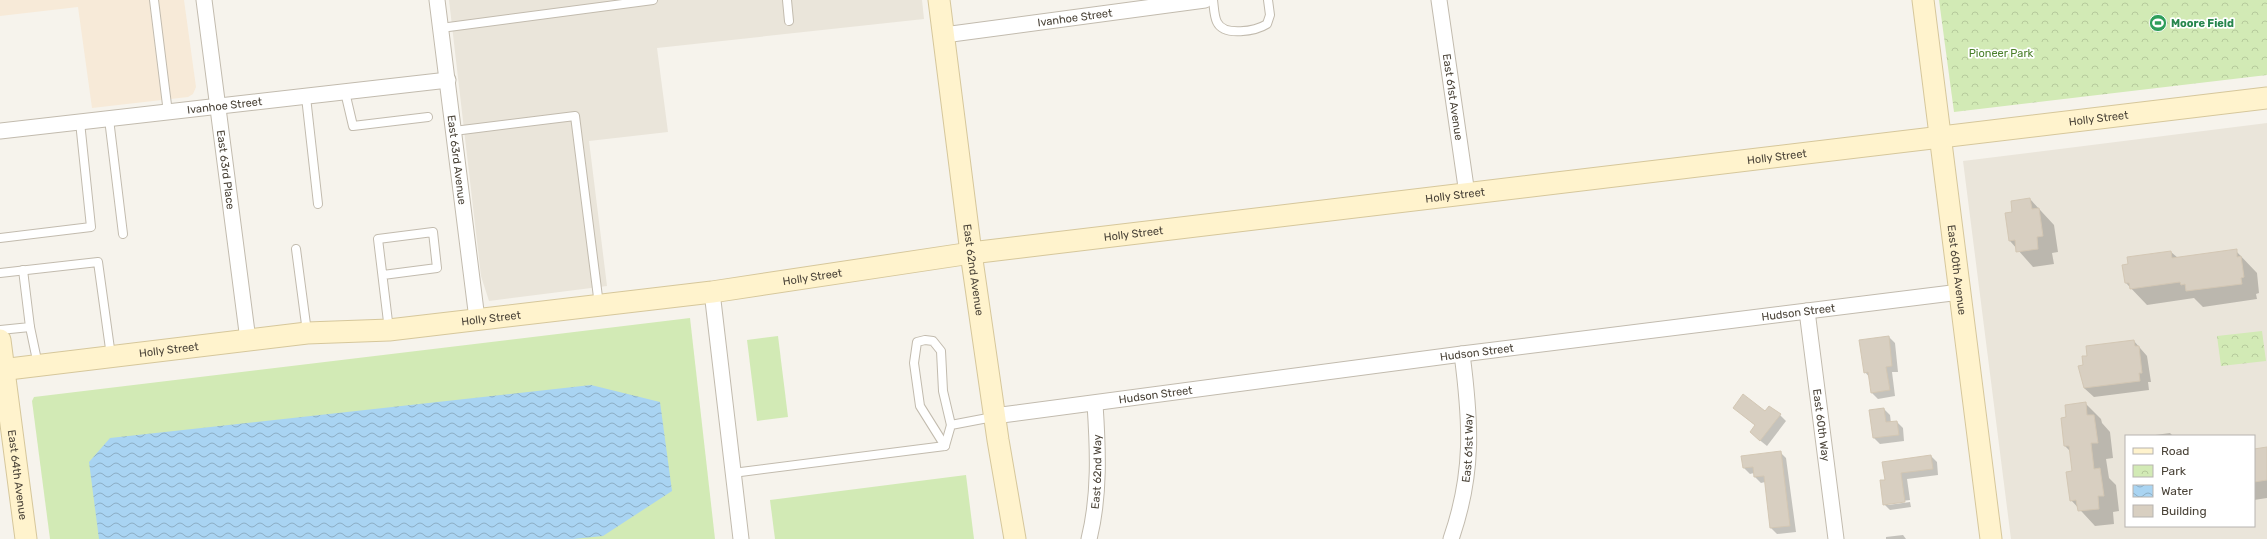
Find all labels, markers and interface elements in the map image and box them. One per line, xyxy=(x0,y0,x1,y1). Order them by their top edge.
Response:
street label: Ivanhoe Street xyxy=(1037,6,1114,29)
sports icon: Moore Field xyxy=(2148,13,2168,33)
place label: Moore Field xyxy=(2171,17,2234,30)
park label: Pioneer Park xyxy=(1969,47,2034,60)
street label: East 61st Avenue xyxy=(1440,53,1466,141)
street label: Ivanhoe Street xyxy=(186,95,263,116)
street label: Holly Street xyxy=(2068,108,2130,128)
street label: East 63rd Avenue xyxy=(445,114,469,205)
street label: East 63rd Place xyxy=(214,129,238,210)
street label: Holly Street xyxy=(1746,147,1808,167)
street label: Holly Street xyxy=(1425,185,1486,205)
street label: East 62nd Avenue xyxy=(961,223,986,317)
street label: Holly Street xyxy=(1103,223,1165,244)
street label: East 60th Avenue xyxy=(1945,224,1969,316)
street label: Holly Street xyxy=(782,266,844,288)
street label: Hudson Street xyxy=(1761,301,1837,323)
street label: Holly Street xyxy=(461,308,522,328)
street label: Holly Street xyxy=(138,340,200,360)
street label: Hudson Street xyxy=(1439,341,1515,363)
street label: Hudson Street xyxy=(1118,383,1194,406)
street label: East 60th Way xyxy=(1810,388,1833,462)
street label: East 61st Way xyxy=(1459,413,1475,483)
street label: East 64th Avenue xyxy=(5,429,30,521)
street label: East 62nd Way xyxy=(1088,434,1104,510)
legend xyxy=(2125,435,2255,527)
text: Road xyxy=(2161,444,2189,458)
text: Park xyxy=(2161,464,2187,478)
text: Water xyxy=(2161,484,2193,498)
text: Building xyxy=(2161,504,2207,518)

